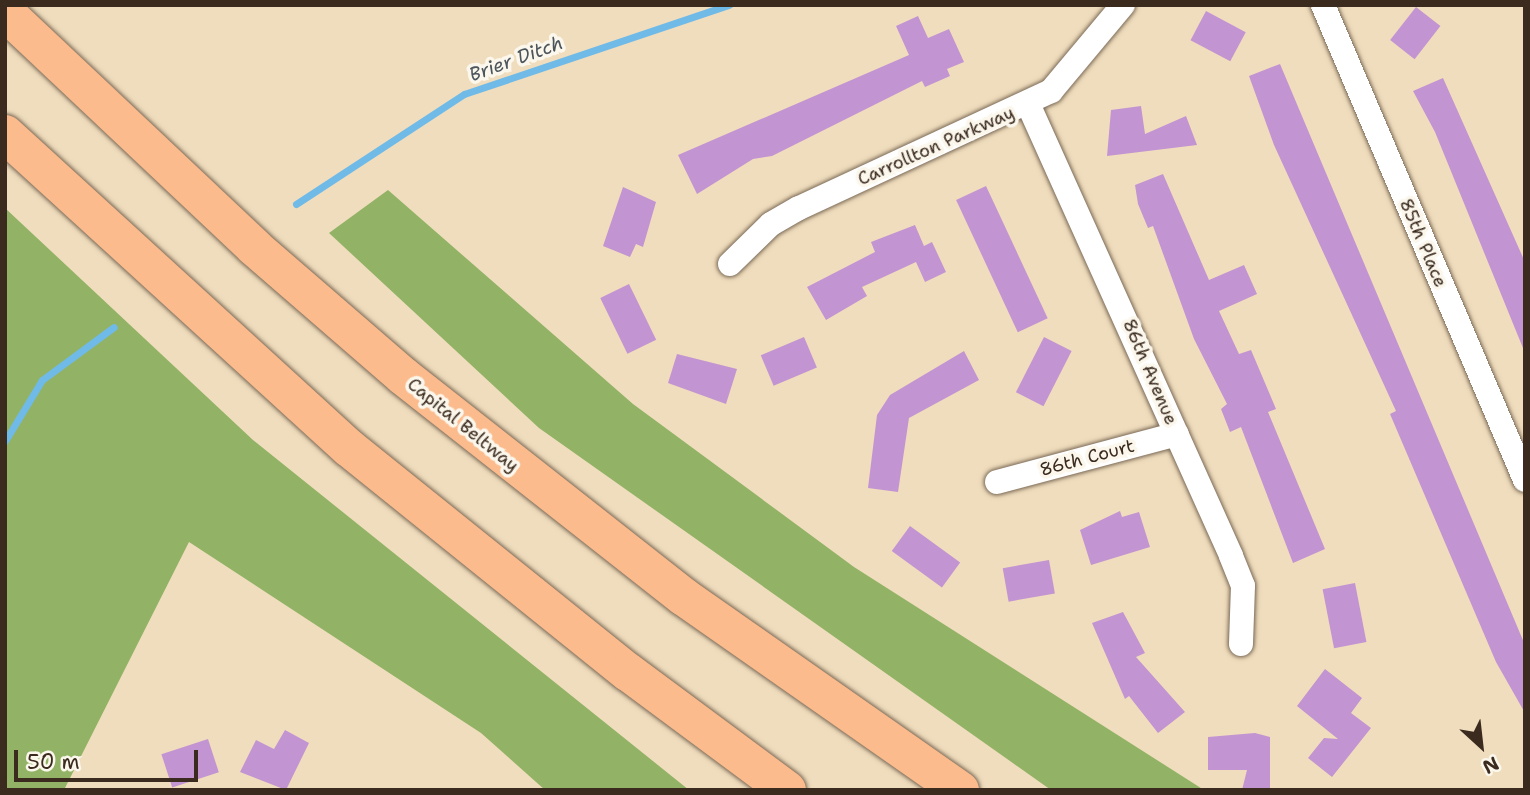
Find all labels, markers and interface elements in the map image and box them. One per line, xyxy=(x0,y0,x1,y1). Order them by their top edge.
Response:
water label: Brier Ditch xyxy=(466,31,566,87)
street label: Carrollton Parkway xyxy=(854,102,1018,190)
street label: 85th Place xyxy=(1395,195,1451,291)
street label: 86th Avenue xyxy=(1118,316,1182,428)
street label: Capital Beltway xyxy=(403,373,523,477)
street label: 86th Court xyxy=(1037,435,1137,481)
north arrow xyxy=(1446,711,1516,781)
scale bar xyxy=(18,736,201,780)
text: 50 m xyxy=(27,748,80,776)
text: N xyxy=(1478,751,1503,780)

